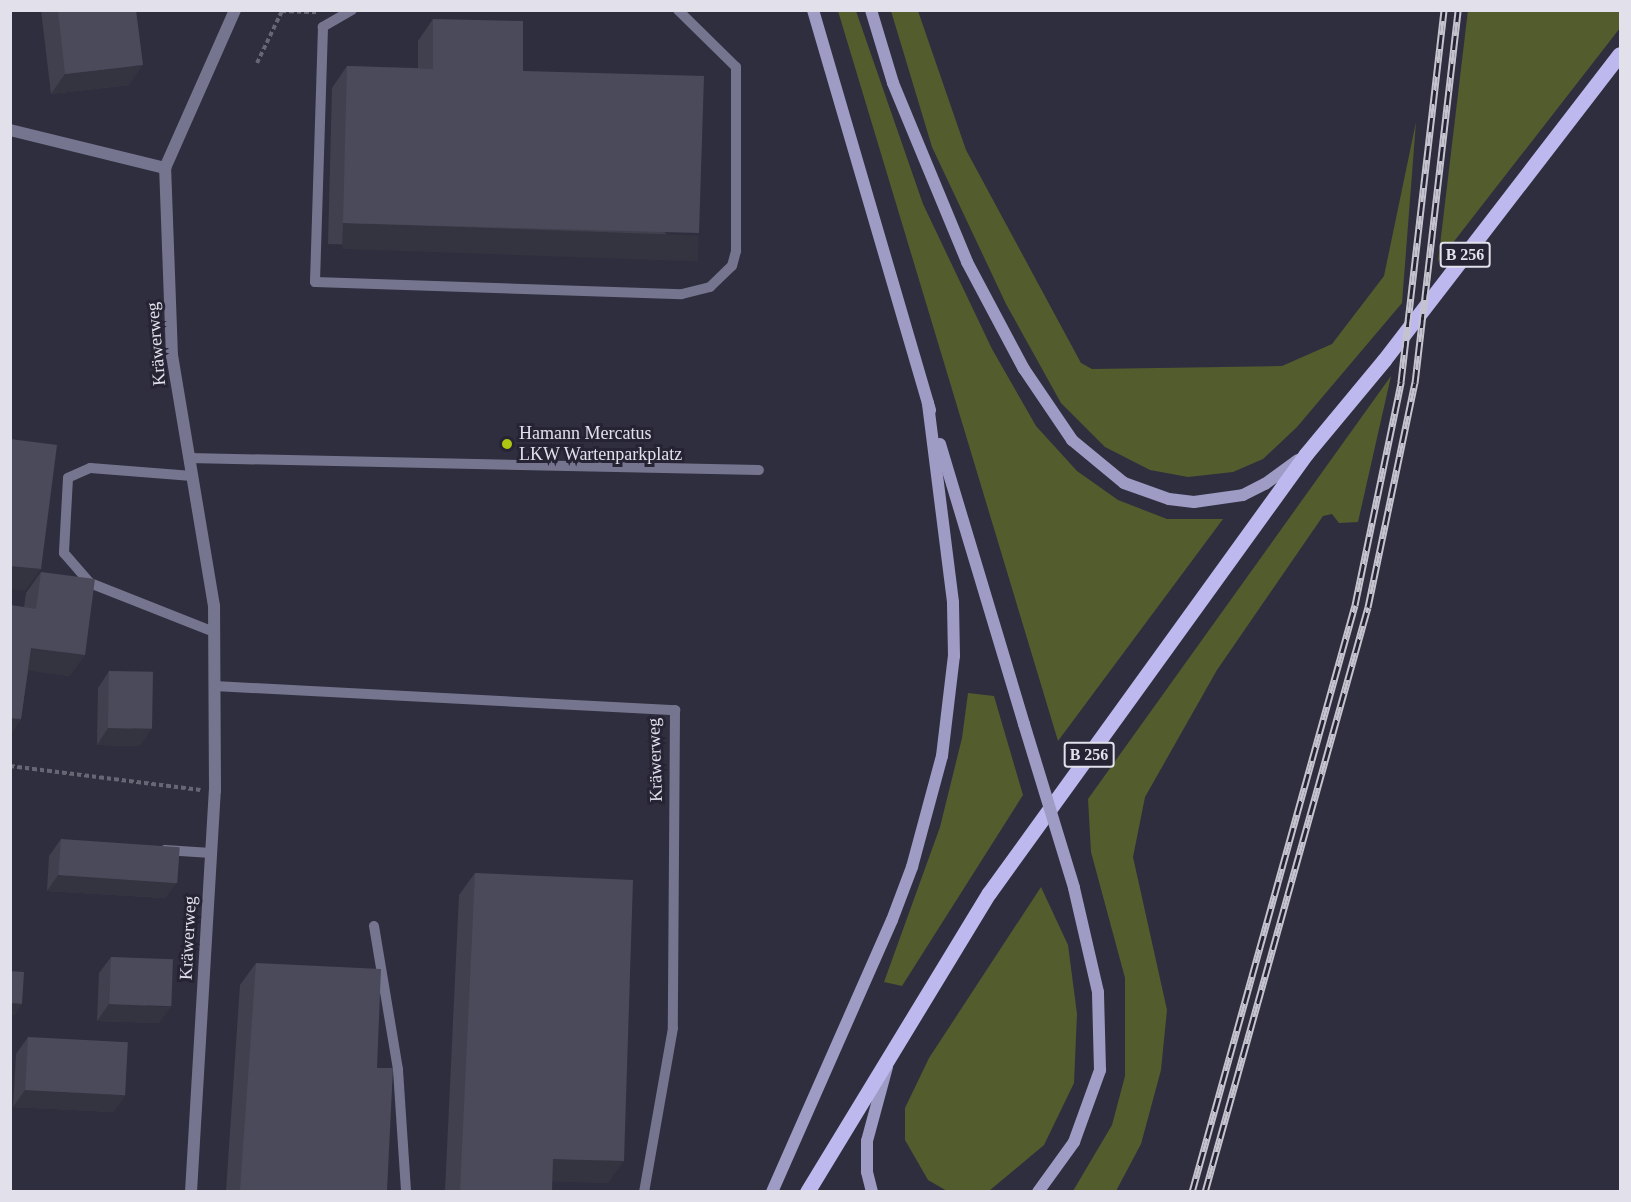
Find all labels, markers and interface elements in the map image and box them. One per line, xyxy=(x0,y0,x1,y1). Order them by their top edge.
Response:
road number: B 256 xyxy=(1440,242,1490,268)
street label: Kräwerweg xyxy=(142,301,170,387)
place label: Hamann Mercatus LKW Wartenparkplatz xyxy=(519,423,683,466)
marker: Hamann Mercatus LKW Wartenparkplatz xyxy=(500,437,514,451)
street label: Kräwerweg xyxy=(643,718,667,802)
road number: B 256 xyxy=(1064,742,1114,768)
street label: Kräwerweg xyxy=(175,896,201,980)

